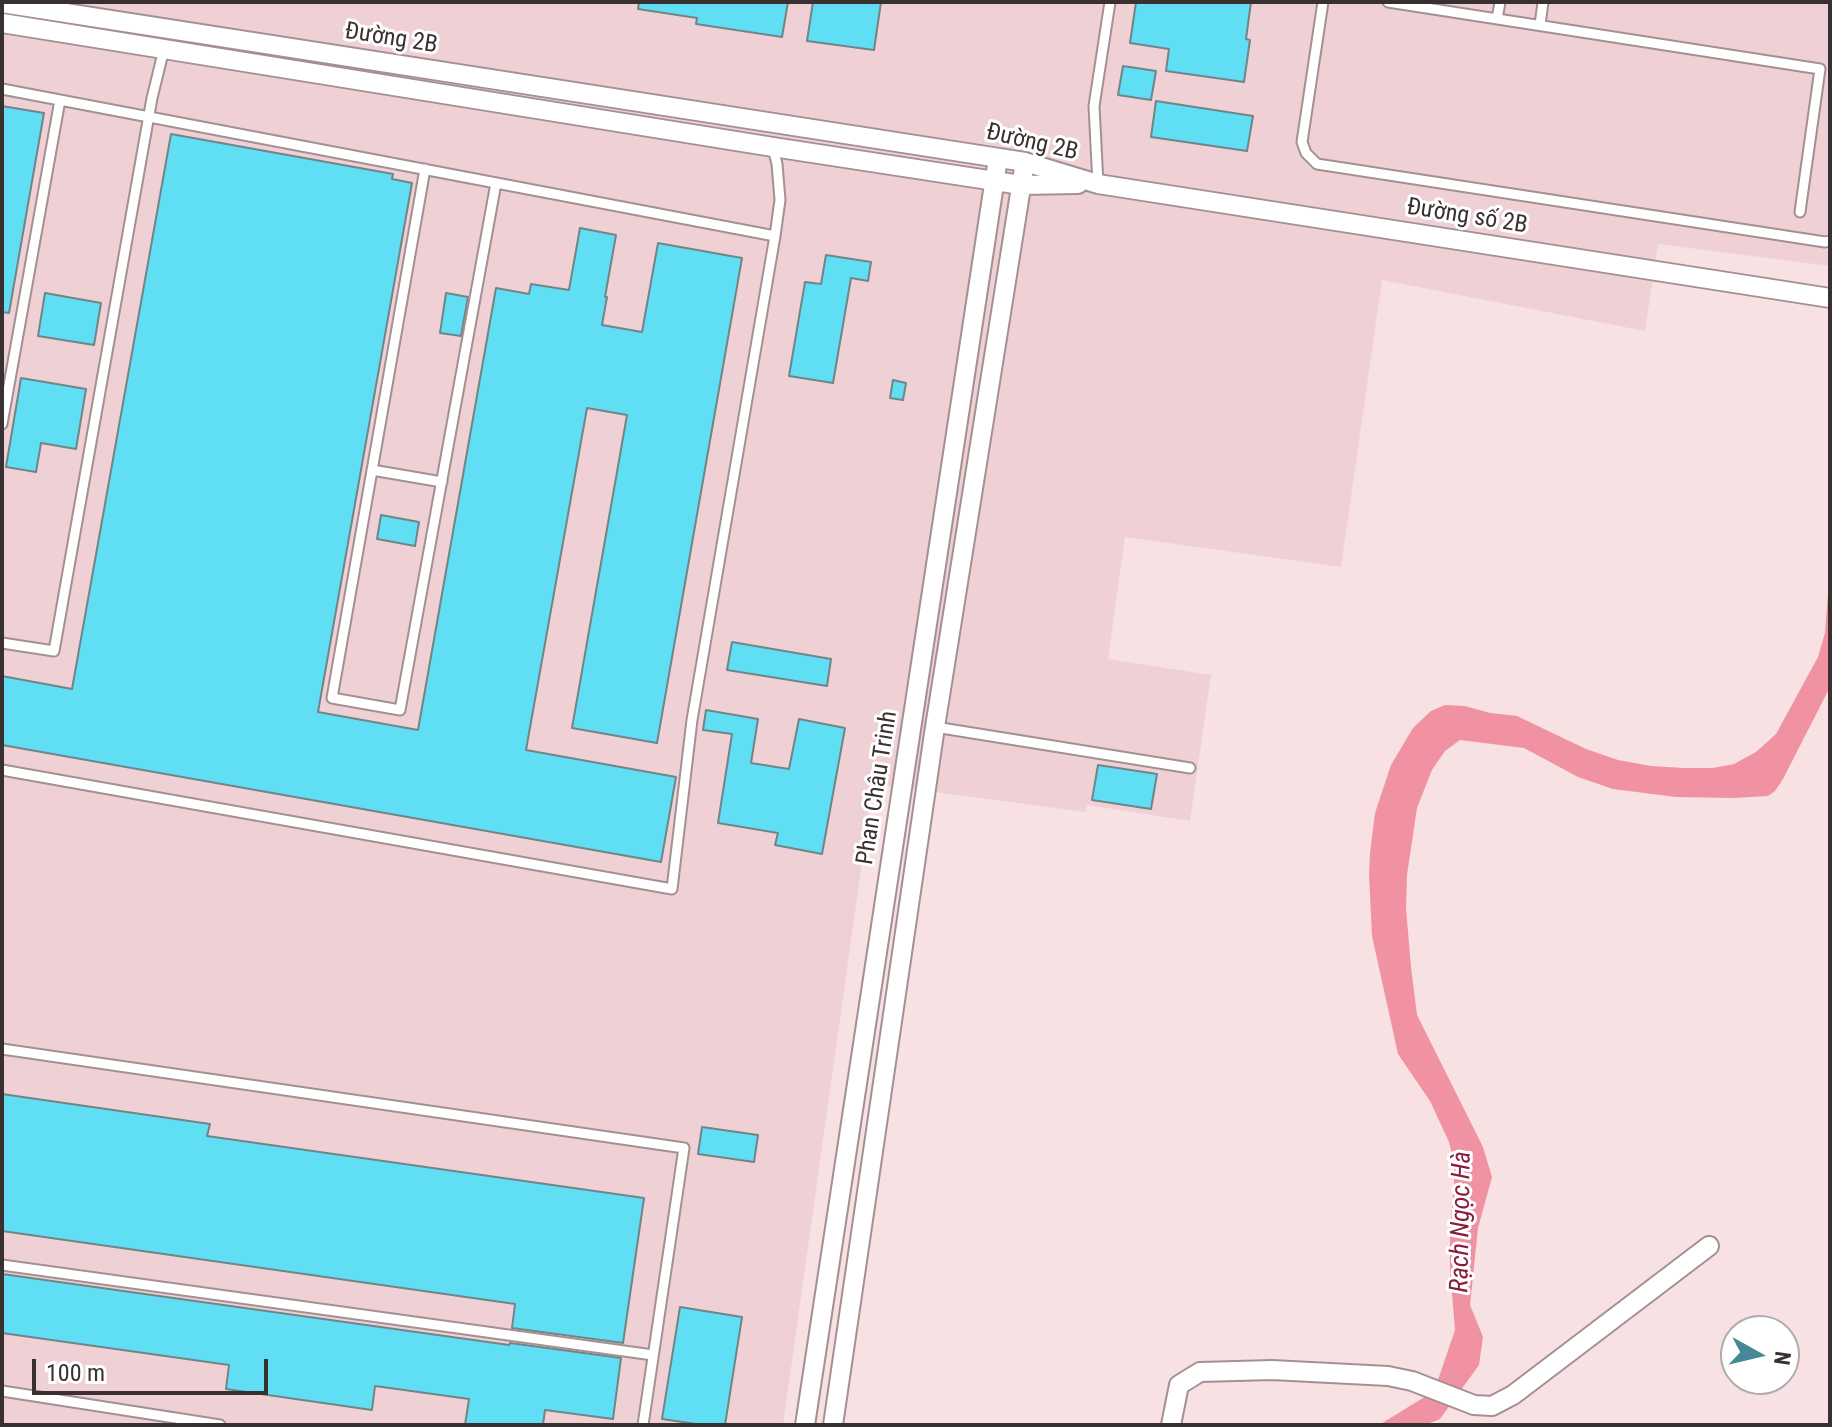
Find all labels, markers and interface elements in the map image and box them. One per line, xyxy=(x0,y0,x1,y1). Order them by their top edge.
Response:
street label: Đường 2B xyxy=(343,17,439,61)
street label: Đường 2B xyxy=(983,118,1081,168)
street label: Đường số 2B xyxy=(1405,193,1529,241)
street label: Phan Châu Trinh xyxy=(852,709,904,867)
water label: Rạch Ngọc Hà xyxy=(1445,1151,1479,1293)
north arrow xyxy=(1720,1315,1800,1395)
scale bar xyxy=(36,1343,272,1393)
text: N xyxy=(1769,1350,1796,1367)
text: 100 m xyxy=(46,1359,105,1387)

